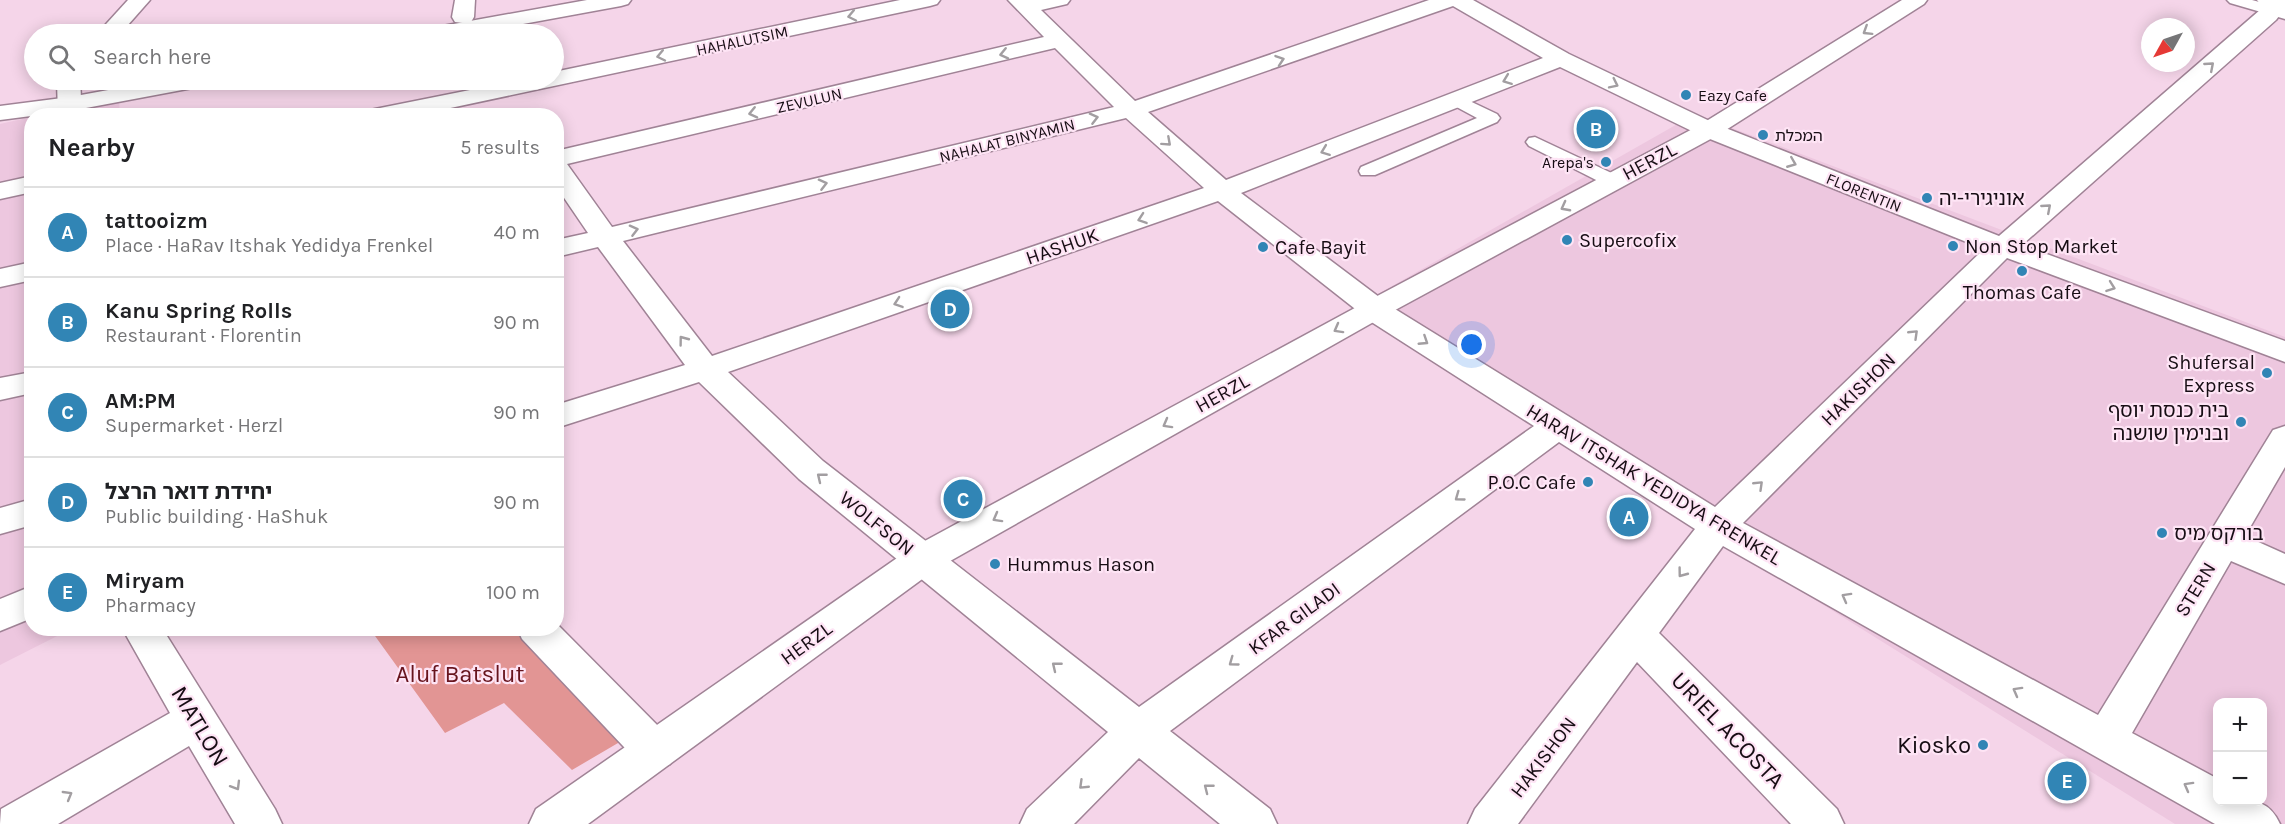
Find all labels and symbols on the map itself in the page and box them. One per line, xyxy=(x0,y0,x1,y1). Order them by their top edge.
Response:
one-way arrow xyxy=(848,9,858,22)
north arrow xyxy=(2141,18,2195,72)
street label: HAHALUTSIM xyxy=(694,21,790,59)
one-way arrow xyxy=(1863,24,1874,35)
one-way arrow xyxy=(1000,46,1010,59)
one-way arrow xyxy=(657,49,667,62)
one-way arrow xyxy=(1274,54,1285,67)
one-way arrow xyxy=(2203,62,2214,73)
one-way arrow xyxy=(1502,73,1513,85)
one-way arrow xyxy=(1608,77,1619,89)
street label: ZEVULUN xyxy=(774,84,844,117)
place label: Eazy Cafe xyxy=(1698,86,1767,105)
marker: Eazy Cafe xyxy=(1679,88,1693,102)
one-way arrow xyxy=(748,105,758,118)
pin: B xyxy=(1576,106,1616,152)
one-way arrow xyxy=(1089,113,1099,126)
street label: NAHALAT BINYAMIN xyxy=(937,114,1077,167)
place label: המכלת xyxy=(1775,126,1823,145)
marker: המכלת xyxy=(1756,128,1770,142)
one-way arrow xyxy=(1160,135,1171,146)
street label: HERZL xyxy=(1618,137,1681,185)
one-way arrow xyxy=(1320,144,1331,156)
place label: Arepa's xyxy=(1542,153,1594,172)
marker: Arepa's xyxy=(1599,155,1613,169)
one-way arrow xyxy=(1786,156,1797,168)
street label: FLORENTIN xyxy=(1823,169,1904,216)
one-way arrow xyxy=(818,179,828,192)
place label: אוניגירי-יה xyxy=(1939,187,2025,210)
marker: אוניגירי-יה xyxy=(1920,191,1934,205)
one-way arrow xyxy=(1561,200,1571,211)
one-way arrow xyxy=(2041,204,2051,215)
one-way arrow xyxy=(1137,211,1148,224)
street label: HASHUK xyxy=(1023,223,1102,270)
one-way arrow xyxy=(628,225,638,238)
place label: Supercofix xyxy=(1579,229,1677,252)
marker: Supercofix xyxy=(1560,233,1574,247)
place label: Non Stop Market xyxy=(1965,235,2118,258)
place label: Cafe Bayit xyxy=(1275,236,1367,259)
marker: Non Stop Market xyxy=(1946,239,1960,253)
marker: Cafe Bayit xyxy=(1256,240,1270,254)
marker: Thomas Cafe xyxy=(2015,264,2029,278)
one-way arrow xyxy=(2105,280,2116,292)
place label: Thomas Cafe xyxy=(1963,281,2081,304)
pin: D xyxy=(930,286,970,332)
one-way arrow xyxy=(893,295,904,308)
one-way arrow xyxy=(1334,322,1344,333)
your location xyxy=(1457,330,1486,359)
one-way arrow xyxy=(1906,331,1917,342)
one-way arrow xyxy=(1417,334,1428,345)
one-way arrow xyxy=(679,336,690,347)
street label: HAKISHON xyxy=(1816,348,1900,431)
place label: Shufersal Express xyxy=(2167,351,2255,397)
marker: Shufersal Express xyxy=(2260,366,2274,380)
street label: HERZL xyxy=(1191,369,1254,418)
street label: HARAV ITSHAK YEDIDYA FRENKEL xyxy=(1522,398,1786,570)
place label: בית כנסת יוסף ובנימין שושנה xyxy=(2108,399,2229,445)
marker: בית כנסת יוסף ובנימין שושנה xyxy=(2234,415,2248,429)
one-way arrow xyxy=(1163,417,1173,428)
place label: P.O.C Cafe xyxy=(1487,471,1576,494)
one-way arrow xyxy=(816,474,827,485)
marker: P.O.C Cafe xyxy=(1581,475,1595,489)
pin: C xyxy=(944,476,982,522)
one-way arrow xyxy=(1753,481,1763,492)
street label: WOLFSON xyxy=(835,486,919,560)
one-way arrow xyxy=(1454,490,1465,501)
pin: A xyxy=(1610,494,1648,540)
one-way arrow xyxy=(992,511,1003,522)
place label: בורקס מיס xyxy=(2174,522,2264,545)
marker: בורקס מיס xyxy=(2155,526,2169,540)
place label: Hummus Hason xyxy=(1007,553,1155,576)
marker: Hummus Hason xyxy=(988,557,1002,571)
street label: STERN xyxy=(2170,558,2221,621)
one-way arrow xyxy=(1679,566,1690,577)
street label: KFAR GILADI xyxy=(1244,577,1345,659)
one-way arrow xyxy=(1842,593,1853,604)
street label: HERZL xyxy=(776,617,837,670)
one-way arrow xyxy=(1229,655,1240,666)
park label: Aluf Batslut xyxy=(395,660,525,688)
one-way arrow xyxy=(1052,662,1063,673)
street label: URIEL ACOSTA xyxy=(1666,666,1791,794)
street label: MATLON xyxy=(165,681,235,771)
one-way arrow xyxy=(2013,687,2023,698)
street label: HAKISHON xyxy=(1506,713,1581,802)
place label: Kiosko xyxy=(1897,731,1971,759)
marker: Kiosko xyxy=(1976,738,1990,752)
pin: E xyxy=(2048,758,2086,804)
one-way arrow xyxy=(1079,778,1090,789)
one-way arrow xyxy=(229,780,241,790)
one-way arrow xyxy=(2184,782,2194,793)
one-way arrow xyxy=(1204,784,1215,795)
one-way arrow xyxy=(61,790,72,802)

